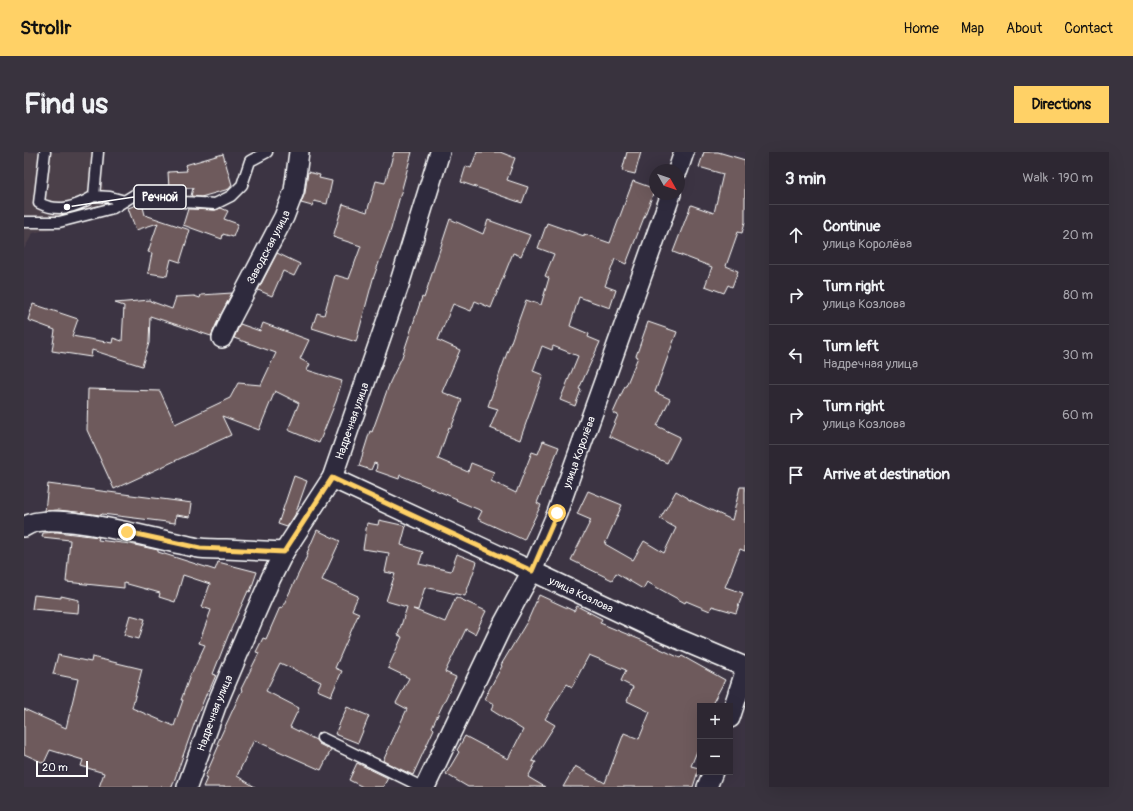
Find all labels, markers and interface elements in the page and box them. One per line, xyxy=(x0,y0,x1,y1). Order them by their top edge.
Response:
text: Strollr xyxy=(20,16,71,40)
text: Home xyxy=(904,20,939,37)
text: Map xyxy=(961,20,984,37)
text: About xyxy=(1006,20,1042,37)
text: Contact xyxy=(1064,20,1113,37)
button: Directions xyxy=(1014,86,1109,123)
text: Find us xyxy=(24,87,108,122)
north arrow xyxy=(649,164,685,200)
text: 3 min xyxy=(785,168,826,189)
text: Walk · 190 m xyxy=(1022,170,1093,186)
callout: Речной xyxy=(134,185,186,209)
text: Речной xyxy=(142,190,178,205)
street label: Заводская улица xyxy=(244,209,292,286)
text: Continue xyxy=(823,217,881,236)
icon: ahead xyxy=(785,224,807,246)
text: 20 m xyxy=(1062,227,1093,243)
text: улица Королёва xyxy=(823,236,912,252)
text: Turn right xyxy=(823,277,884,296)
icon: right xyxy=(785,284,807,306)
text: 80 m xyxy=(1063,287,1093,303)
text: улица Козлова xyxy=(823,296,905,312)
text: Turn left xyxy=(823,337,879,356)
icon: left xyxy=(785,344,807,366)
text: 30 m xyxy=(1063,347,1093,363)
text: Надречная улица xyxy=(823,356,918,372)
street label: Надречная улица xyxy=(332,381,371,461)
text: Turn right xyxy=(823,397,884,416)
icon: right xyxy=(785,404,807,426)
text: 60 m xyxy=(1062,407,1093,423)
street label: улица Королёва xyxy=(560,414,598,491)
text: улица Козлова xyxy=(823,416,905,432)
icon: arrive xyxy=(785,464,807,486)
text: Arrive at destination xyxy=(823,465,950,484)
route start xyxy=(548,504,566,522)
route end xyxy=(118,523,136,541)
street label: улица Козлова xyxy=(546,573,616,615)
street label: Надречная улица xyxy=(194,673,235,753)
map controls xyxy=(697,703,733,775)
button: + xyxy=(697,703,733,739)
button: − xyxy=(697,739,733,775)
scale bar xyxy=(36,759,88,778)
text: 20 m xyxy=(42,761,68,774)

